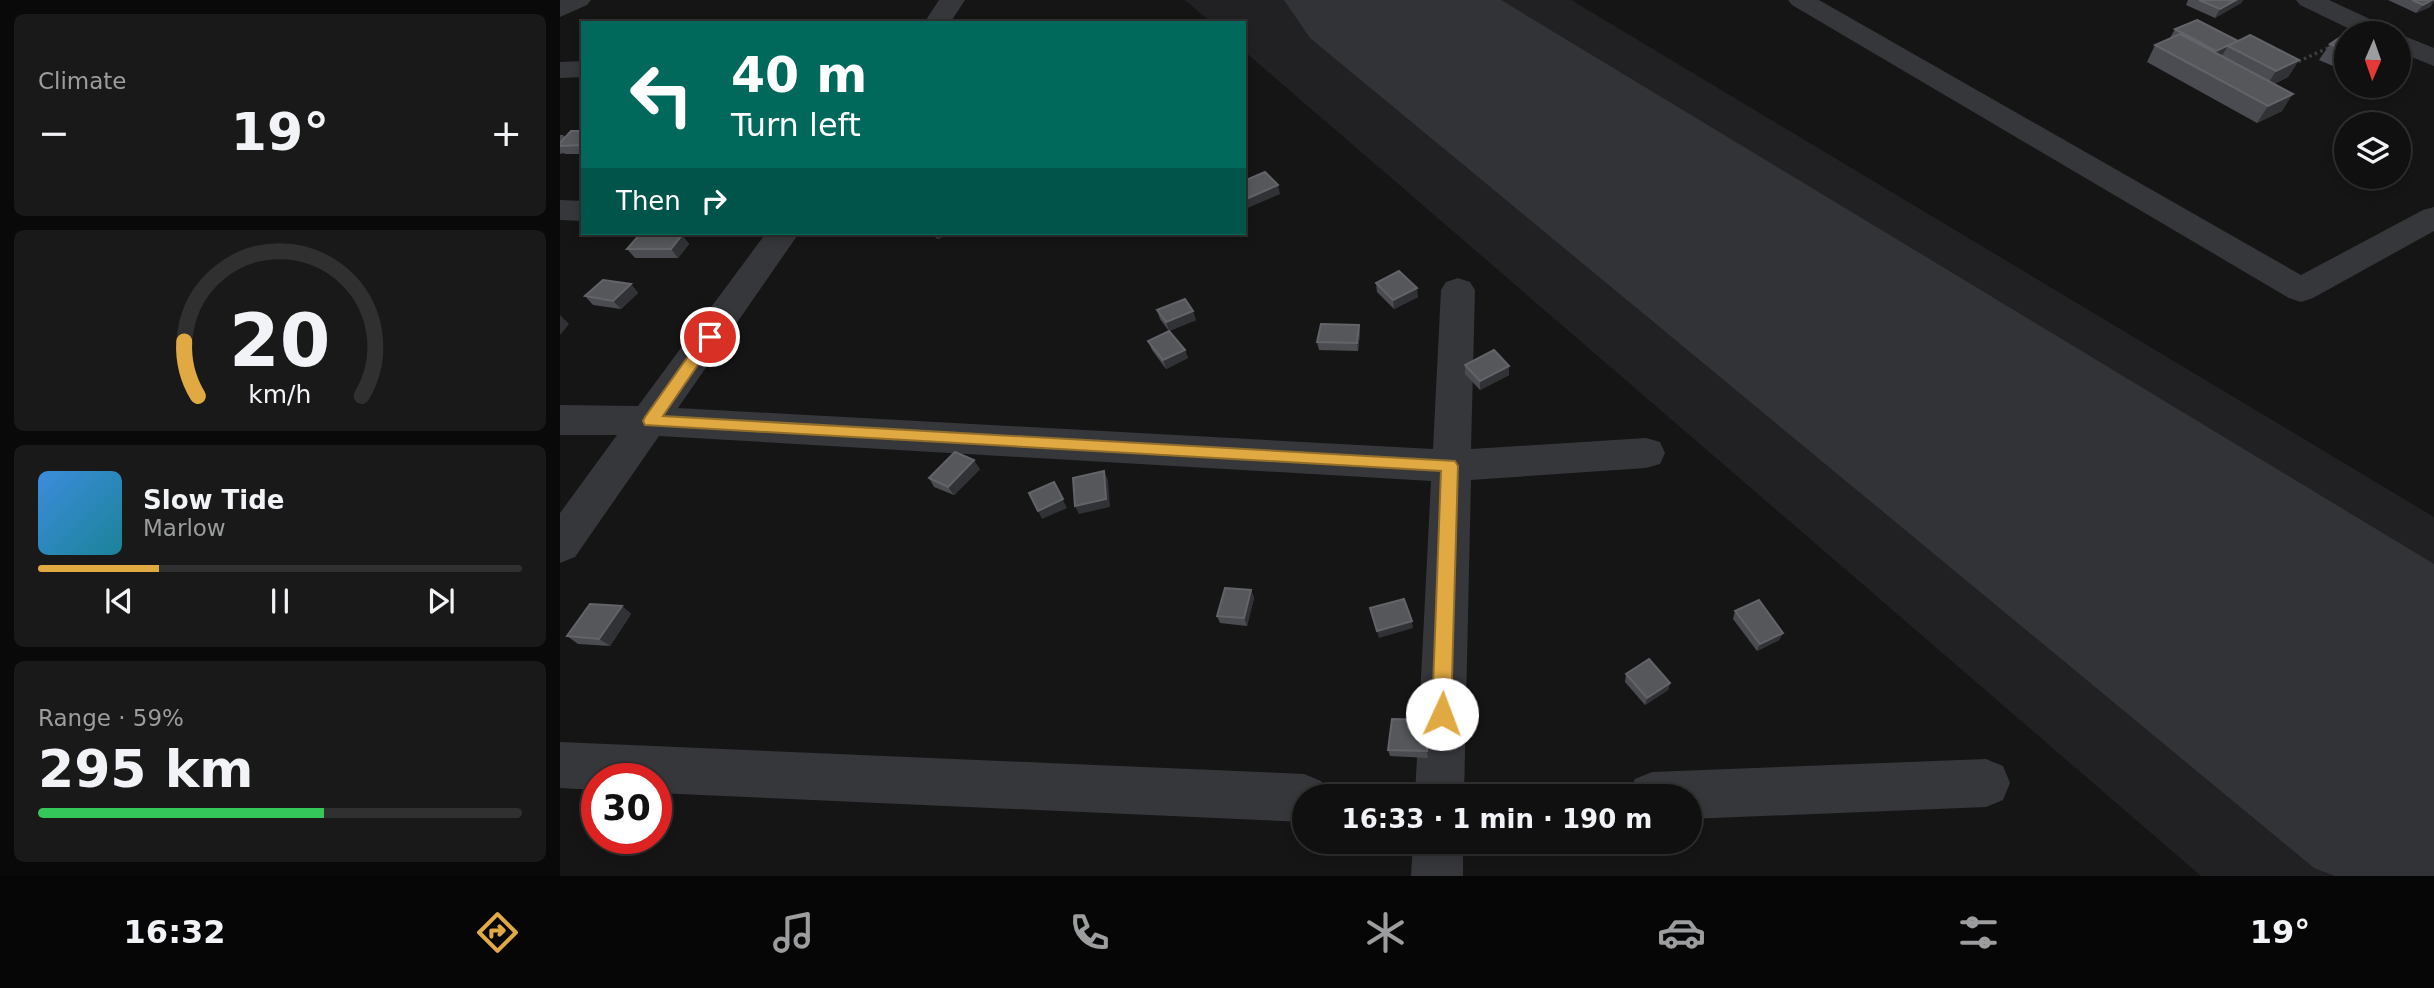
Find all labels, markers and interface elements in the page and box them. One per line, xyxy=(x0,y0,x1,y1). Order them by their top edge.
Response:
north arrow xyxy=(2334,21,2412,98)
map controls xyxy=(2334,21,2411,189)
text: 40 m xyxy=(731,47,867,104)
icon: left xyxy=(616,49,707,140)
text: Climate xyxy=(38,68,127,94)
text: 19° xyxy=(231,102,329,162)
text: Turn left xyxy=(731,106,861,144)
text: − xyxy=(38,111,70,155)
text: + xyxy=(490,111,522,155)
button: layers xyxy=(2334,112,2411,189)
icon: right xyxy=(695,182,733,220)
text: Then xyxy=(616,186,681,216)
text: 20 xyxy=(229,299,331,384)
pin xyxy=(680,307,740,367)
icon: arrive xyxy=(691,318,729,356)
text: km/h xyxy=(248,380,312,409)
text: Slow Tide xyxy=(143,485,284,515)
text: Marlow xyxy=(143,515,226,541)
icon: previous xyxy=(100,582,138,620)
icon: pause xyxy=(261,582,299,620)
icon: next xyxy=(422,582,460,620)
position arrow xyxy=(1405,677,1479,751)
text: Range · 59% xyxy=(38,705,184,731)
text: 295 km xyxy=(38,739,253,799)
speed limit sign: 30 xyxy=(581,763,672,854)
text: 16:33 · 1 min · 190 m xyxy=(1342,804,1652,834)
icon: directions xyxy=(473,908,522,957)
icon: music xyxy=(769,908,818,957)
icon: phone xyxy=(1065,908,1114,957)
icon: climate xyxy=(1361,908,1410,957)
icon: car xyxy=(1657,908,1706,957)
icon: filters xyxy=(1954,908,2003,957)
text: 16:32 xyxy=(124,913,225,951)
text: 19° xyxy=(2250,913,2310,951)

